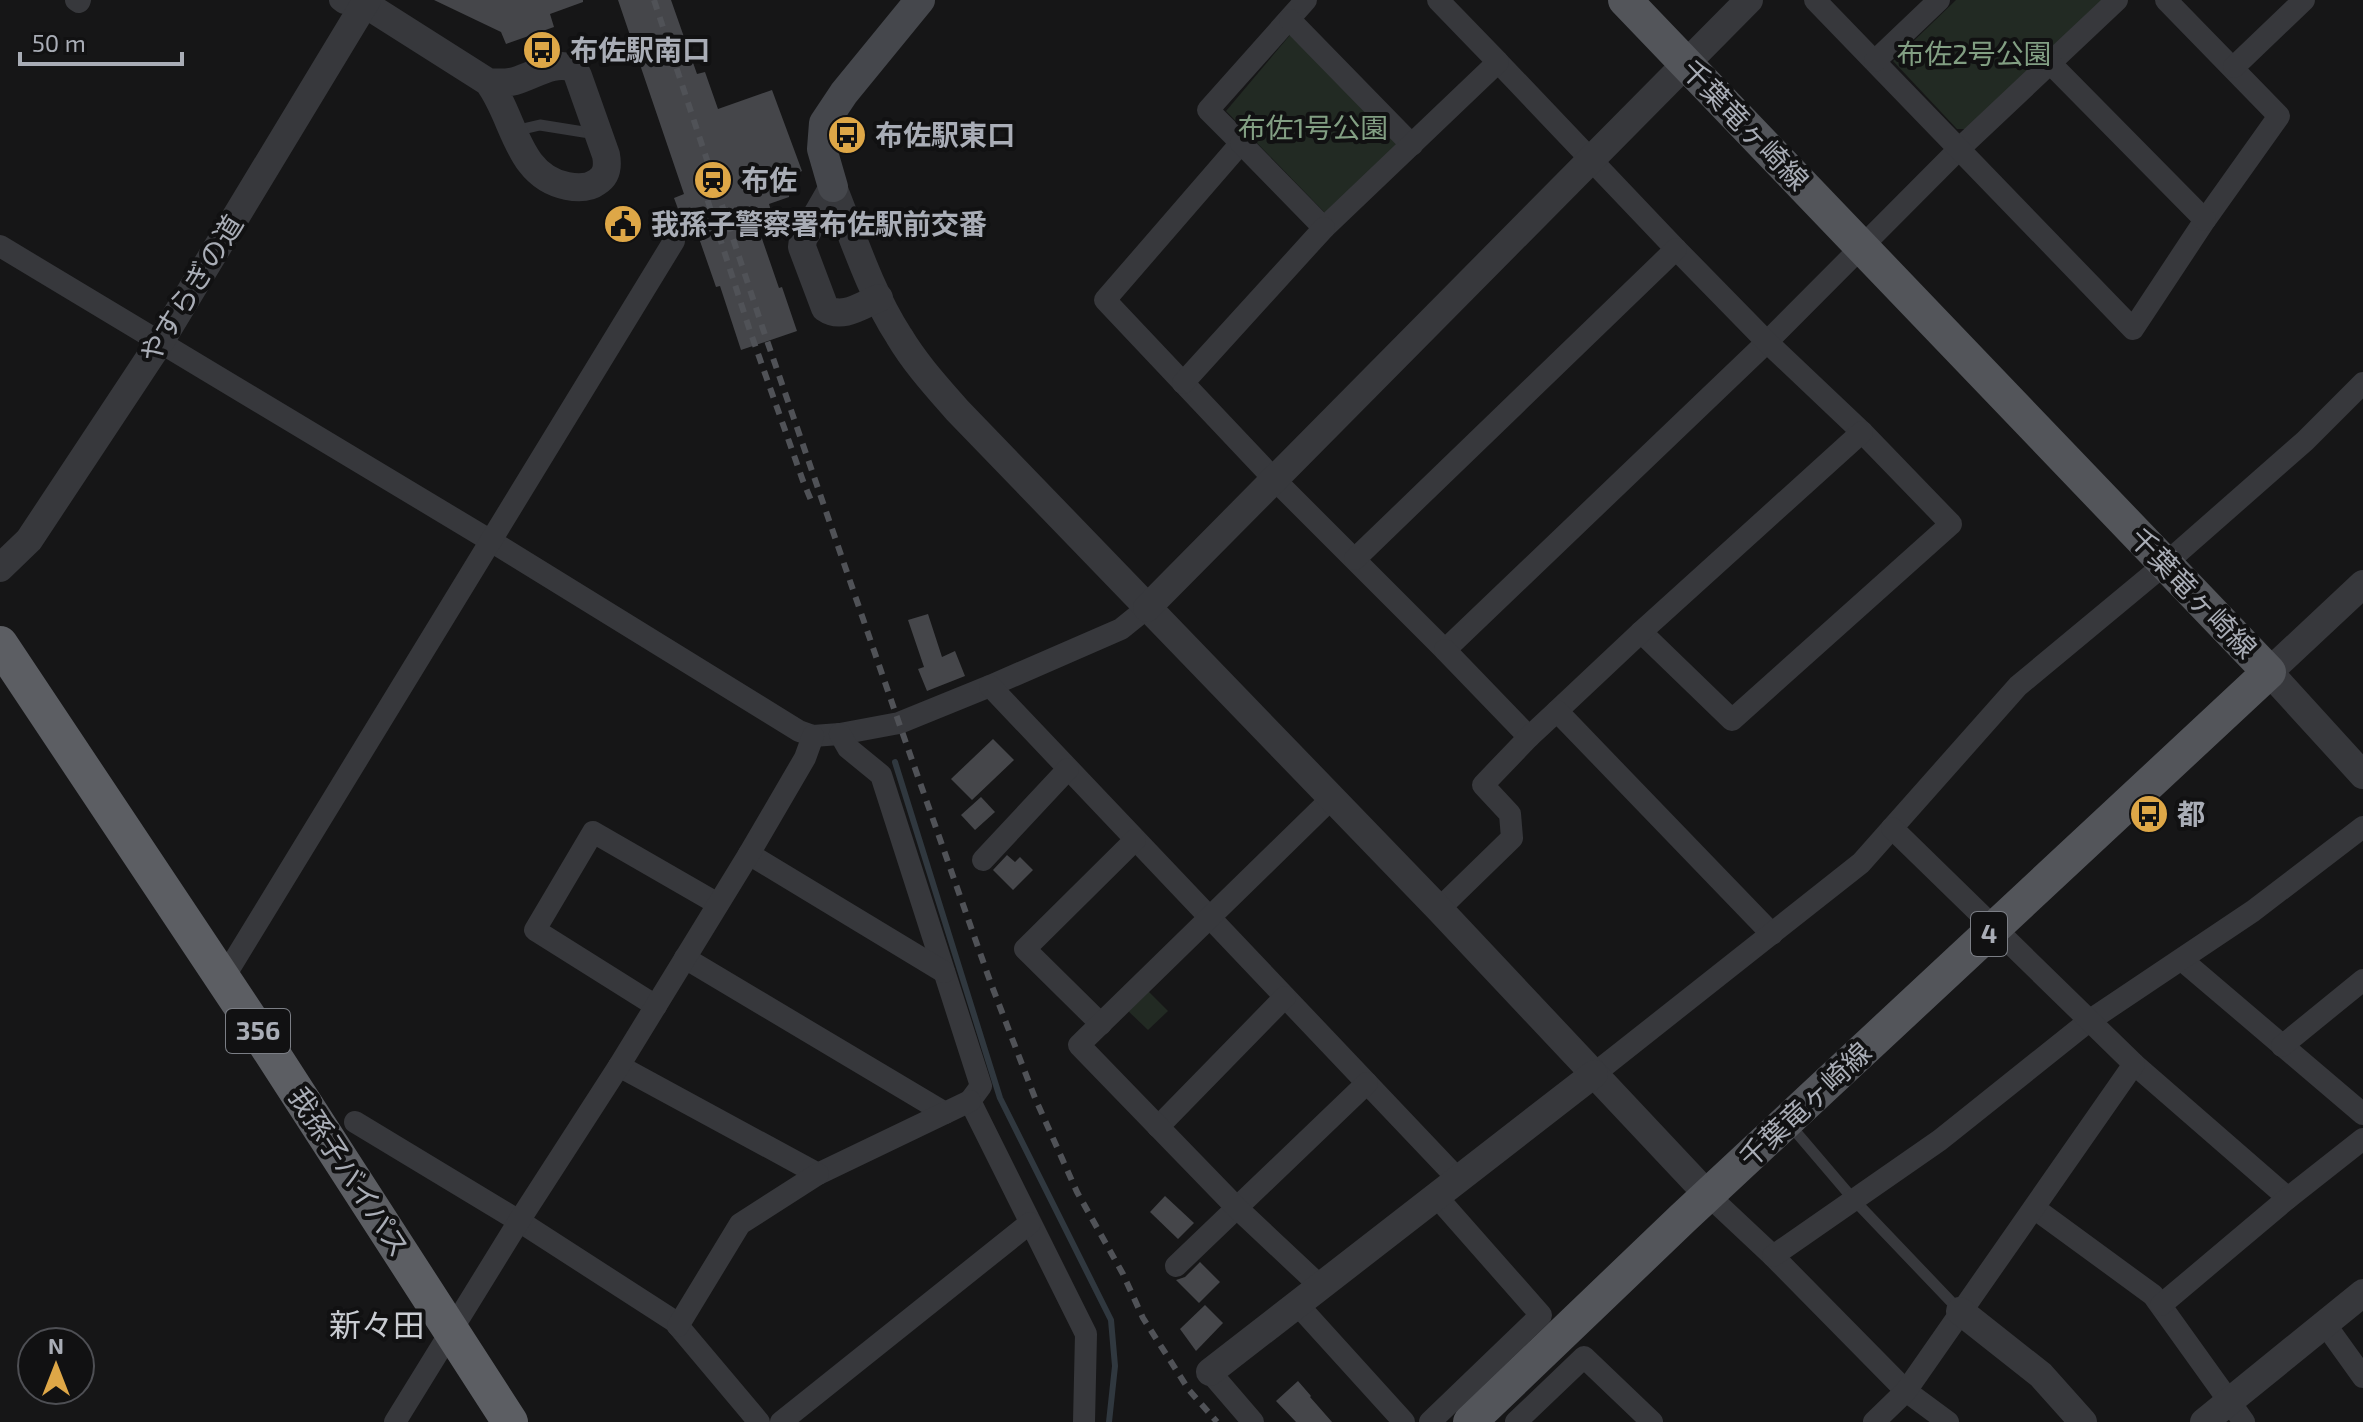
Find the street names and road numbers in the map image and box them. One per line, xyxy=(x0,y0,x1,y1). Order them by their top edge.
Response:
street label: 千葉竜ヶ崎線 xyxy=(1675,52,1816,197)
street label: やすらぎの道 xyxy=(131,208,249,369)
street label: 千葉竜ヶ崎線 xyxy=(2123,520,2264,665)
road number: 4 xyxy=(1971,912,2007,956)
road number: 356 xyxy=(226,1009,290,1053)
street label: 千葉竜ヶ崎線 xyxy=(1731,1035,1877,1174)
street label: 我孫子バイパス xyxy=(282,1080,417,1263)

